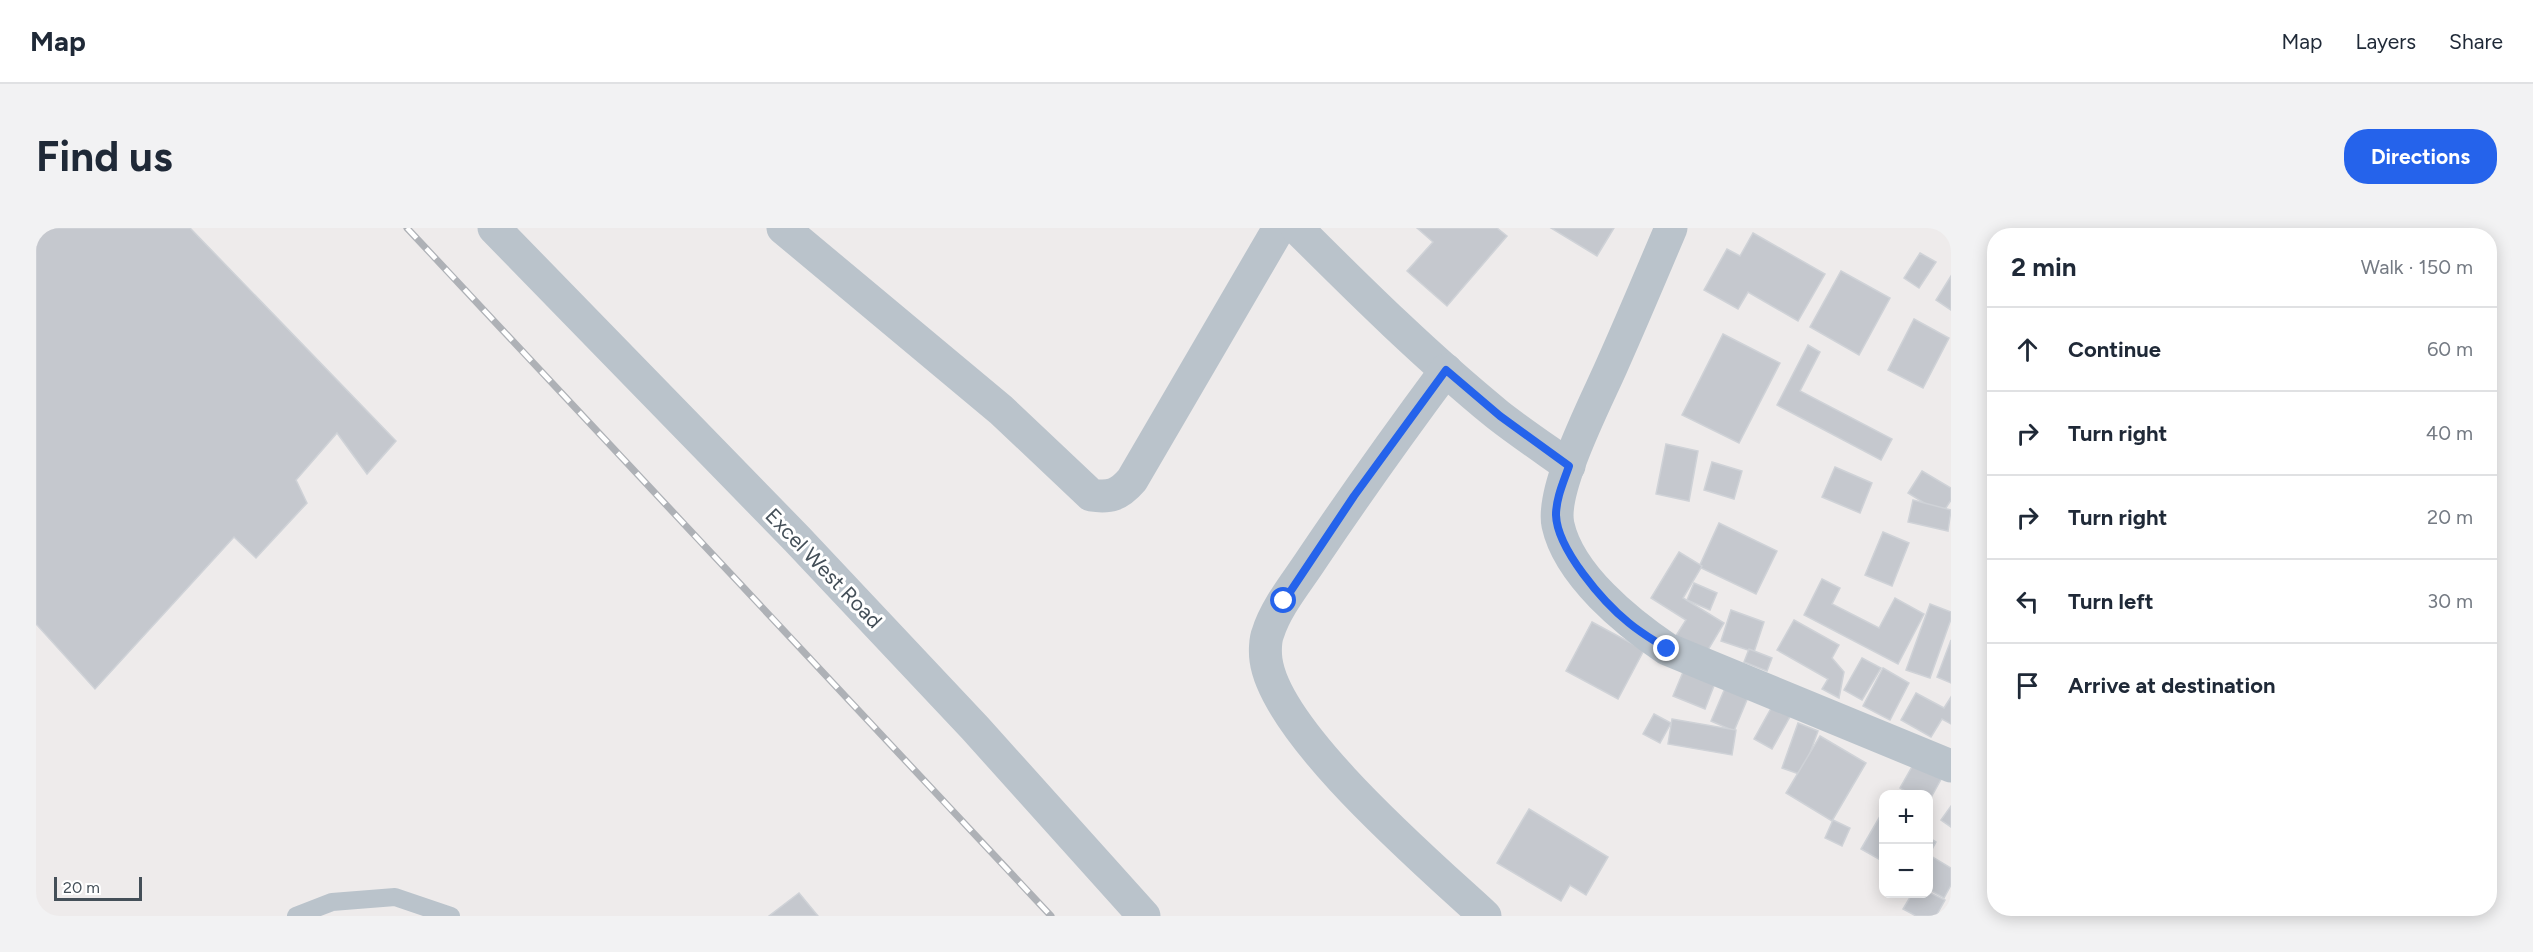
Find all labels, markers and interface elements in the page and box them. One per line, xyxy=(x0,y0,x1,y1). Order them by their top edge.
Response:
text: Map xyxy=(30,24,86,58)
text: Map xyxy=(2282,29,2322,54)
text: Layers xyxy=(2355,29,2416,54)
text: Share xyxy=(2449,29,2503,54)
button: Directions xyxy=(2344,129,2497,184)
text: Find us xyxy=(36,131,173,182)
text: 2 min xyxy=(2011,251,2077,283)
text: Walk · 150 m xyxy=(2361,255,2473,279)
icon: ahead xyxy=(2011,333,2044,366)
text: Continue xyxy=(2068,336,2161,363)
text: 60 m xyxy=(2427,337,2473,361)
icon: right xyxy=(2011,417,2044,450)
text: Turn right xyxy=(2068,420,2167,447)
text: 40 m xyxy=(2426,421,2473,445)
icon: right xyxy=(2011,501,2044,534)
street label: Excel West Road xyxy=(760,503,888,633)
text: Turn right xyxy=(2068,504,2167,531)
text: 20 m xyxy=(2427,505,2473,529)
icon: left xyxy=(2011,585,2044,618)
route start xyxy=(1270,587,1296,613)
text: Turn left xyxy=(2068,588,2154,615)
text: 30 m xyxy=(2427,589,2473,613)
route end xyxy=(1653,635,1679,661)
icon: arrive xyxy=(2011,669,2044,702)
text: Arrive at destination xyxy=(2068,672,2276,699)
map controls xyxy=(1879,790,1933,898)
button: + xyxy=(1879,790,1933,844)
button: − xyxy=(1879,844,1933,898)
scale bar xyxy=(54,874,142,902)
text: 20 m xyxy=(63,878,100,897)

